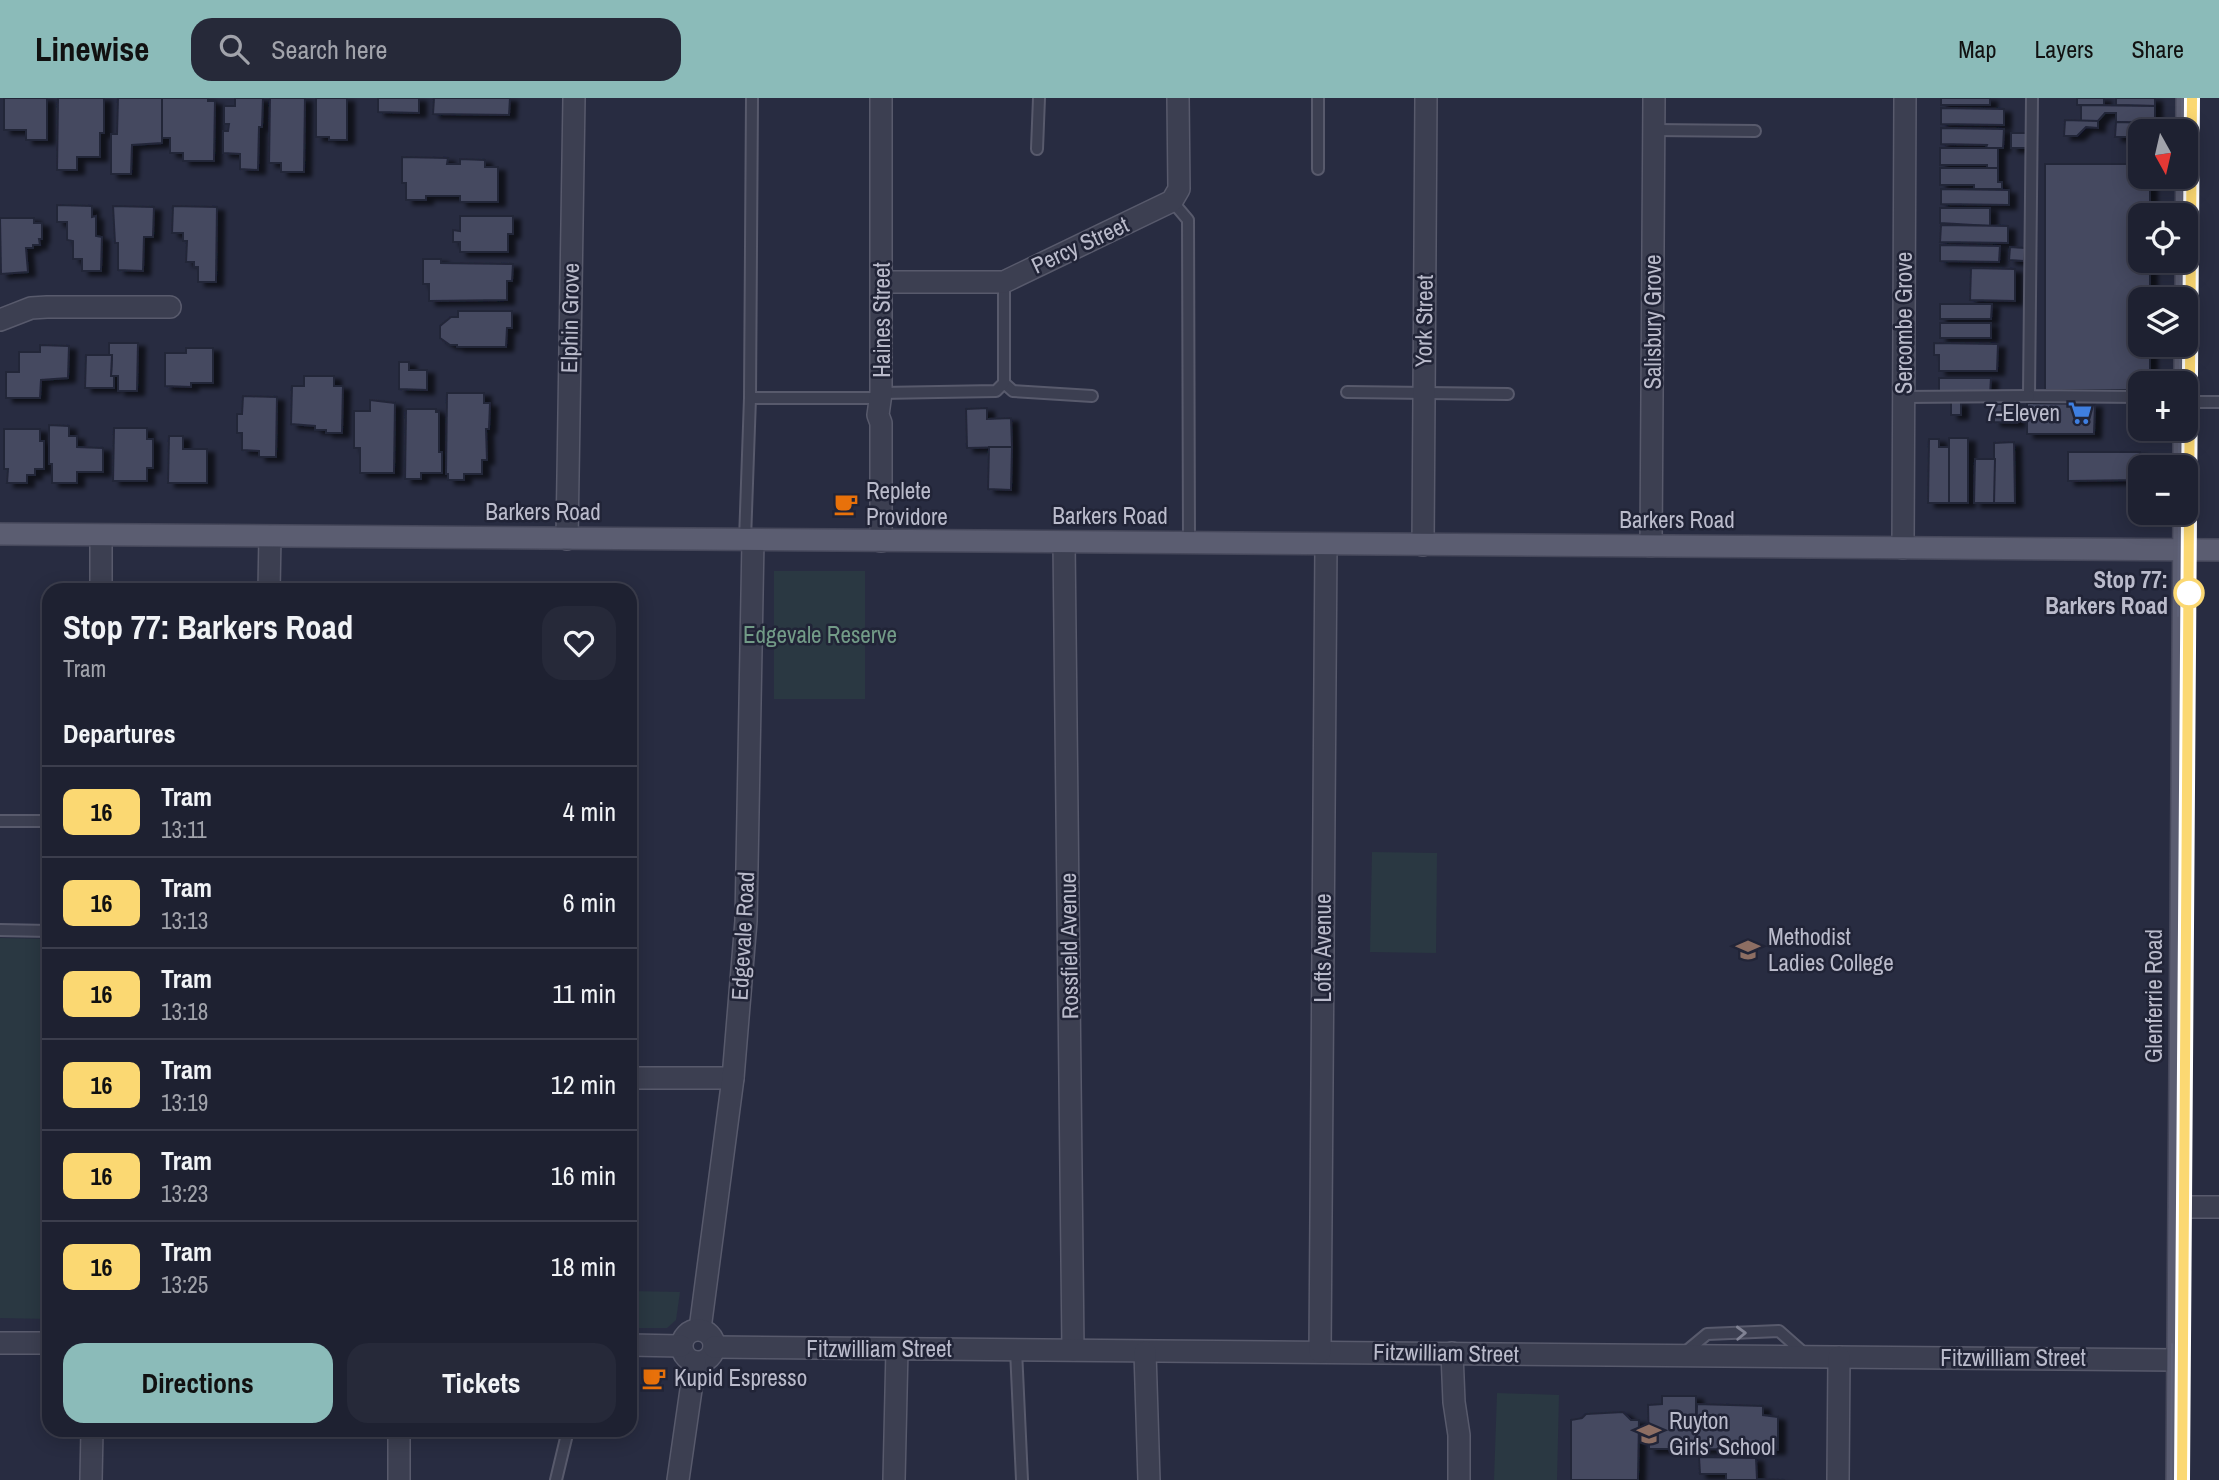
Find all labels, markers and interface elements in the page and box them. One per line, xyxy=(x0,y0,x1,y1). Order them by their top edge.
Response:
search box xyxy=(191,18,681,81)
text: Linewise xyxy=(35,27,149,71)
icon: search xyxy=(215,30,253,68)
text: Search here xyxy=(271,32,387,67)
text: Map xyxy=(1958,33,1996,65)
text: Layers xyxy=(2034,33,2093,65)
text: Share xyxy=(2131,33,2184,65)
north arrow xyxy=(2128,119,2198,189)
map controls xyxy=(2128,119,2198,525)
button: locate xyxy=(2128,203,2198,273)
street label: Percy Street xyxy=(1026,209,1133,281)
street label: Sercombe Grove xyxy=(1888,252,1919,394)
street label: Salisbury Grove xyxy=(1637,254,1668,390)
street label: Haines Street xyxy=(866,262,897,378)
street label: Elphin Grove xyxy=(553,263,586,373)
street label: York Street xyxy=(1407,274,1440,368)
button: layers xyxy=(2128,287,2198,357)
button: + xyxy=(2128,371,2198,441)
place label: 7-Eleven xyxy=(1986,397,2060,428)
supermarket icon: 7-Eleven xyxy=(2066,399,2094,427)
button: − xyxy=(2128,455,2198,525)
place label: Replete Providore xyxy=(866,475,948,532)
cafe icon: Replete Providore xyxy=(832,490,860,518)
street label: Barkers Road xyxy=(485,496,601,527)
street label: Barkers Road xyxy=(1052,500,1168,531)
street label: Barkers Road xyxy=(1619,504,1735,535)
place label: Stop 77: Barkers Road xyxy=(2045,564,2168,621)
marker: Stop 77: Barkers Road xyxy=(2174,578,2204,608)
text: Stop 77: Barkers Road xyxy=(63,605,353,649)
button: heart xyxy=(542,606,616,680)
park label: Edgevale Reserve xyxy=(743,619,897,650)
text: Tram xyxy=(63,653,106,684)
text: Departures xyxy=(63,716,176,751)
text: Tram xyxy=(161,779,212,814)
text: 4 min xyxy=(563,794,616,829)
text: 16 xyxy=(91,796,112,828)
text: 13:11 xyxy=(161,814,207,845)
text: Tram xyxy=(161,870,212,905)
street label: Edgevale Road xyxy=(724,871,761,1001)
street label: Rossfield Avenue xyxy=(1052,873,1085,1020)
text: 6 min xyxy=(563,885,616,920)
text: 16 xyxy=(91,887,112,919)
street label: Lofts Avenue xyxy=(1307,894,1338,1002)
text: 13:13 xyxy=(161,905,208,936)
place label: Methodist Ladies College xyxy=(1768,921,1894,978)
street label: Glenferrie Road xyxy=(2138,929,2169,1063)
school or university icon: Methodist Ladies College xyxy=(1734,936,1762,964)
text: Tram xyxy=(161,961,212,996)
text: 11 min xyxy=(552,976,616,1011)
text: 16 xyxy=(91,978,112,1010)
text: 13:18 xyxy=(161,996,208,1027)
text: Tram xyxy=(161,1052,212,1087)
text: 12 min xyxy=(551,1067,616,1102)
text: 16 xyxy=(91,1069,112,1101)
text: 13:19 xyxy=(161,1087,208,1118)
text: Tram xyxy=(161,1143,212,1178)
text: 16 min xyxy=(551,1158,616,1193)
text: 16 xyxy=(91,1160,112,1192)
text: 13:23 xyxy=(161,1178,208,1209)
text: Tram xyxy=(161,1234,212,1269)
text: 18 min xyxy=(551,1249,616,1284)
text: 16 xyxy=(91,1251,112,1283)
text: 13:25 xyxy=(161,1269,208,1300)
one-way arrow xyxy=(1736,1325,1747,1340)
street label: Fitzwilliam Street xyxy=(806,1333,952,1364)
street label: Fitzwilliam Street xyxy=(1373,1336,1519,1369)
street label: Fitzwilliam Street xyxy=(1940,1342,2086,1373)
button: Directions xyxy=(63,1343,333,1423)
button: Tickets xyxy=(347,1343,616,1423)
place label: Kupid Espresso xyxy=(674,1362,807,1393)
cafe icon: Kupid Espresso xyxy=(640,1364,668,1392)
place label: Ruyton Girls' School xyxy=(1669,1405,1775,1462)
school or university icon: Ruyton Girls' School xyxy=(1635,1420,1663,1448)

